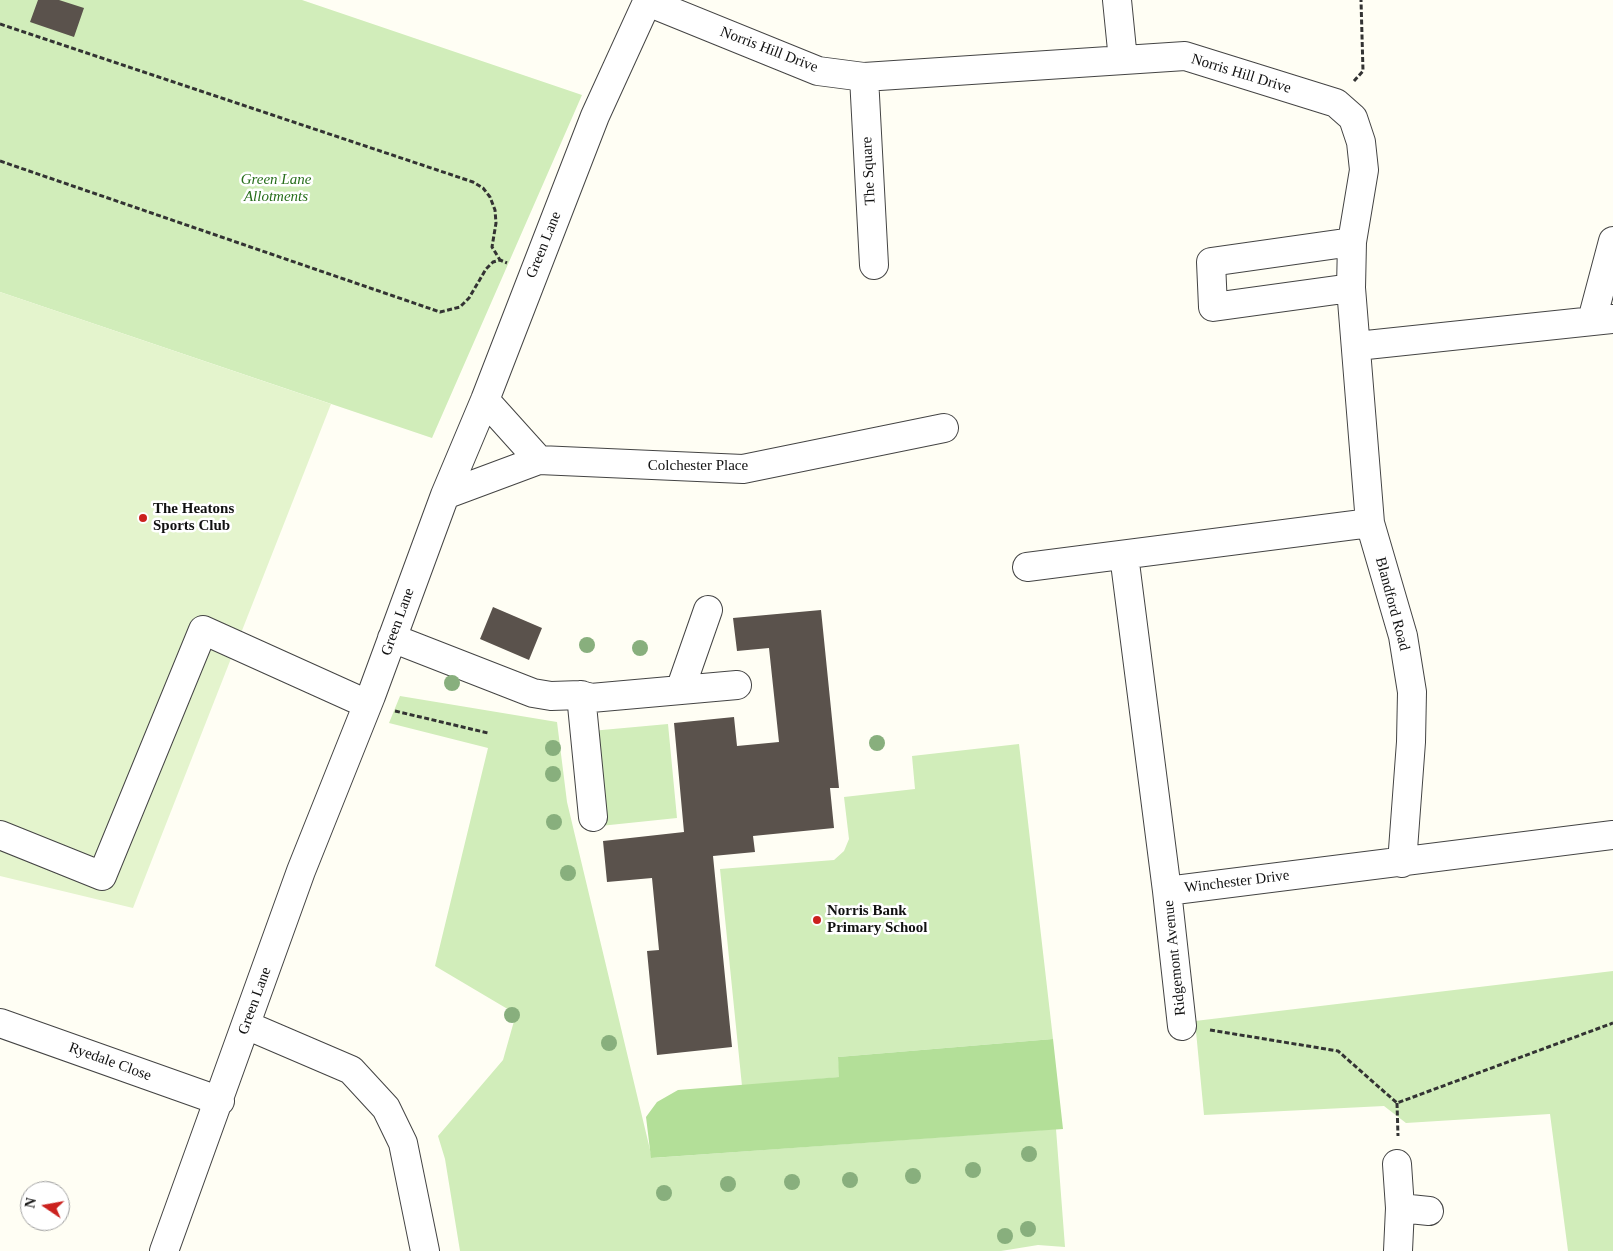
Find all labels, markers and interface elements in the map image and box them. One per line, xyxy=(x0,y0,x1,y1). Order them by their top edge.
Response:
street label: Norris Hill Drive xyxy=(718,23,820,77)
street label: Norris Hill Drive xyxy=(1189,50,1293,98)
street label: The Square xyxy=(858,136,880,206)
park label: Green Lane Allotments xyxy=(241,171,311,206)
street label: Green Lane xyxy=(522,209,566,281)
street label: Colchester Place xyxy=(648,457,748,475)
place label: The Heatons Sports Club xyxy=(153,500,234,535)
marker: The Heatons Sports Club xyxy=(137,512,149,524)
street label: Blandford Road xyxy=(1371,555,1413,653)
street label: Green Lane xyxy=(378,586,418,658)
street label: Winchester Drive xyxy=(1183,867,1291,897)
street label: Ridgemont Avenue xyxy=(1160,899,1190,1017)
place label: Norris Bank Primary School xyxy=(827,902,927,937)
marker: Norris Bank Primary School xyxy=(811,914,823,926)
street label: Green Lane xyxy=(235,965,275,1037)
street label: Ryedale Close xyxy=(66,1039,154,1085)
north arrow xyxy=(20,1181,70,1231)
text: N xyxy=(22,1196,39,1209)

